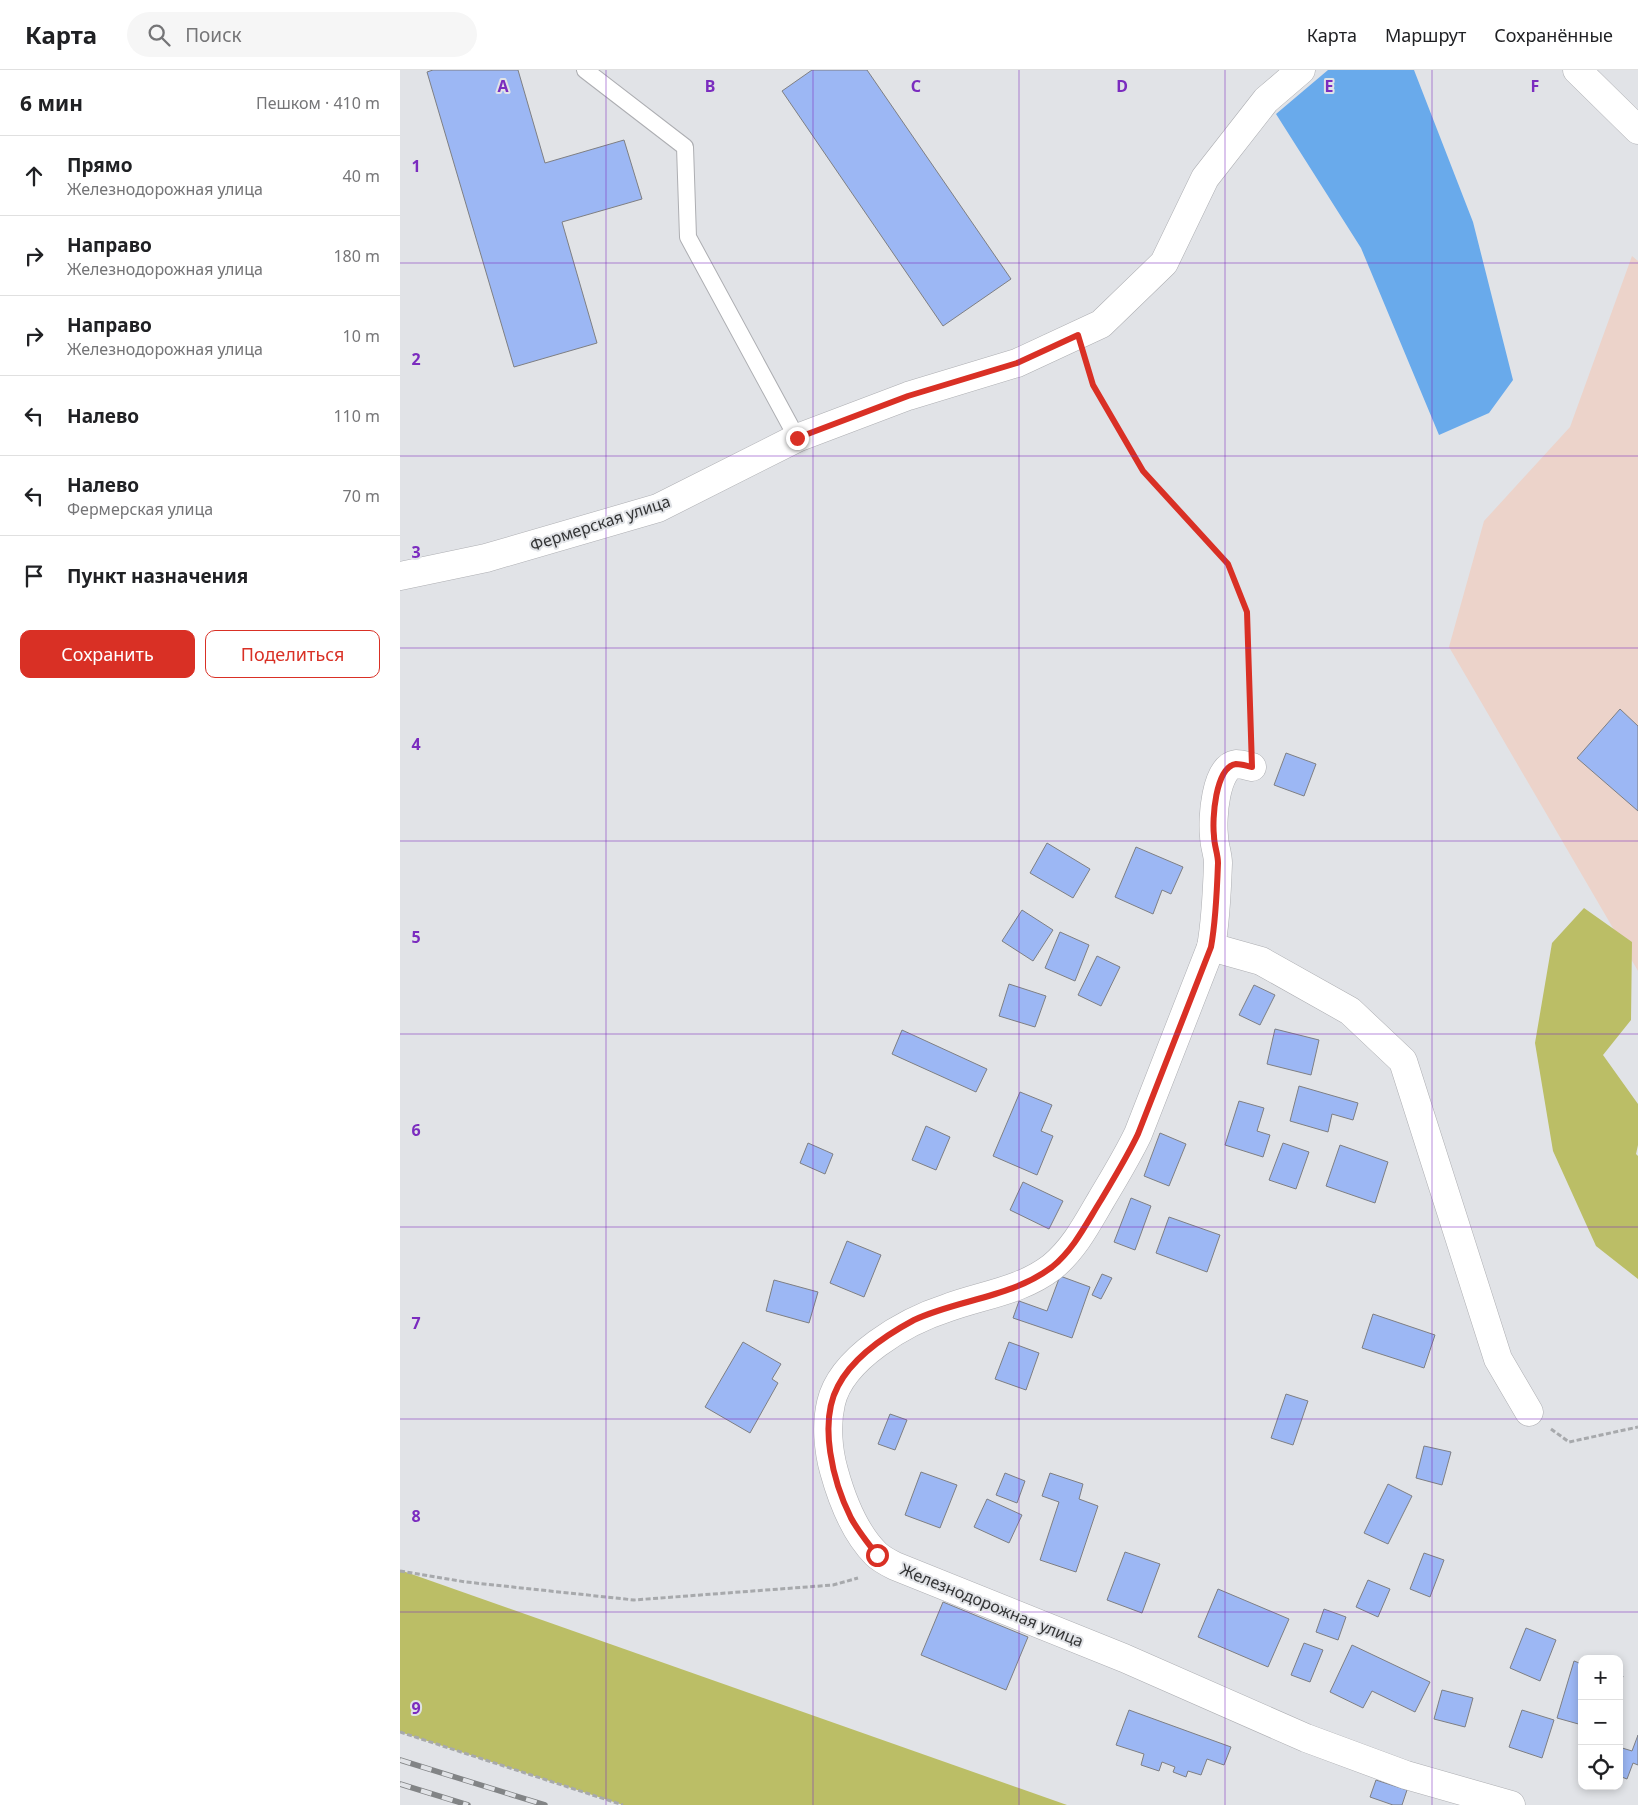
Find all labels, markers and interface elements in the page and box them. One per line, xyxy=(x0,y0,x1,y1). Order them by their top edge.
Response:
search box xyxy=(127,12,477,57)
text: Карта xyxy=(25,18,97,51)
icon: search xyxy=(145,21,173,49)
text: Поиск xyxy=(185,22,242,48)
text: Карта xyxy=(1307,23,1357,47)
text: Маршрут xyxy=(1385,23,1466,47)
text: Сохранённые xyxy=(1494,23,1613,47)
text: A xyxy=(497,75,509,97)
text: B xyxy=(705,75,715,97)
text: C xyxy=(911,75,921,97)
text: D xyxy=(1116,75,1128,97)
text: E xyxy=(1325,75,1334,97)
text: F xyxy=(1531,75,1539,97)
text: 6 мин xyxy=(20,89,83,117)
text: Пешком · 410 m xyxy=(256,92,380,114)
text: Прямо xyxy=(67,152,133,178)
text: 1 xyxy=(411,155,421,177)
icon: ahead xyxy=(20,162,48,190)
text: 40 m xyxy=(343,165,380,187)
text: Железнодорожная улица xyxy=(67,178,263,200)
text: Направо xyxy=(67,232,152,258)
icon: right xyxy=(20,242,48,270)
text: 180 m xyxy=(333,245,380,267)
text: Железнодорожная улица xyxy=(67,258,263,280)
text: Направо xyxy=(67,312,152,338)
icon: right xyxy=(20,322,48,350)
text: 10 m xyxy=(343,325,380,347)
text: Железнодорожная улица xyxy=(67,338,263,360)
text: 2 xyxy=(411,348,421,370)
icon: left xyxy=(20,402,48,430)
text: Налево xyxy=(67,403,139,429)
text: 110 m xyxy=(333,405,380,427)
route end xyxy=(786,427,809,450)
text: Налево xyxy=(67,472,139,498)
icon: left xyxy=(20,482,48,510)
text: 70 m xyxy=(343,485,380,507)
street label: Фермерская улица xyxy=(527,490,673,556)
text: Фермерская улица xyxy=(67,498,213,520)
text: 3 xyxy=(411,541,421,563)
icon: arrive xyxy=(20,562,48,590)
text: Пункт назначения xyxy=(67,563,248,589)
button: Сохранить xyxy=(20,630,195,678)
button: Поделиться xyxy=(205,630,380,678)
text: 4 xyxy=(411,733,421,755)
text: 5 xyxy=(411,926,421,948)
text: 6 xyxy=(411,1119,421,1141)
text: 7 xyxy=(411,1312,421,1334)
text: 8 xyxy=(411,1505,421,1527)
route start xyxy=(866,1544,889,1567)
street label: Железнодорожная улица xyxy=(897,1558,1087,1652)
map controls xyxy=(1578,1655,1623,1790)
button: + xyxy=(1578,1655,1623,1700)
text: 9 xyxy=(411,1697,421,1719)
button: − xyxy=(1578,1700,1623,1745)
button: locate xyxy=(1578,1745,1623,1790)

